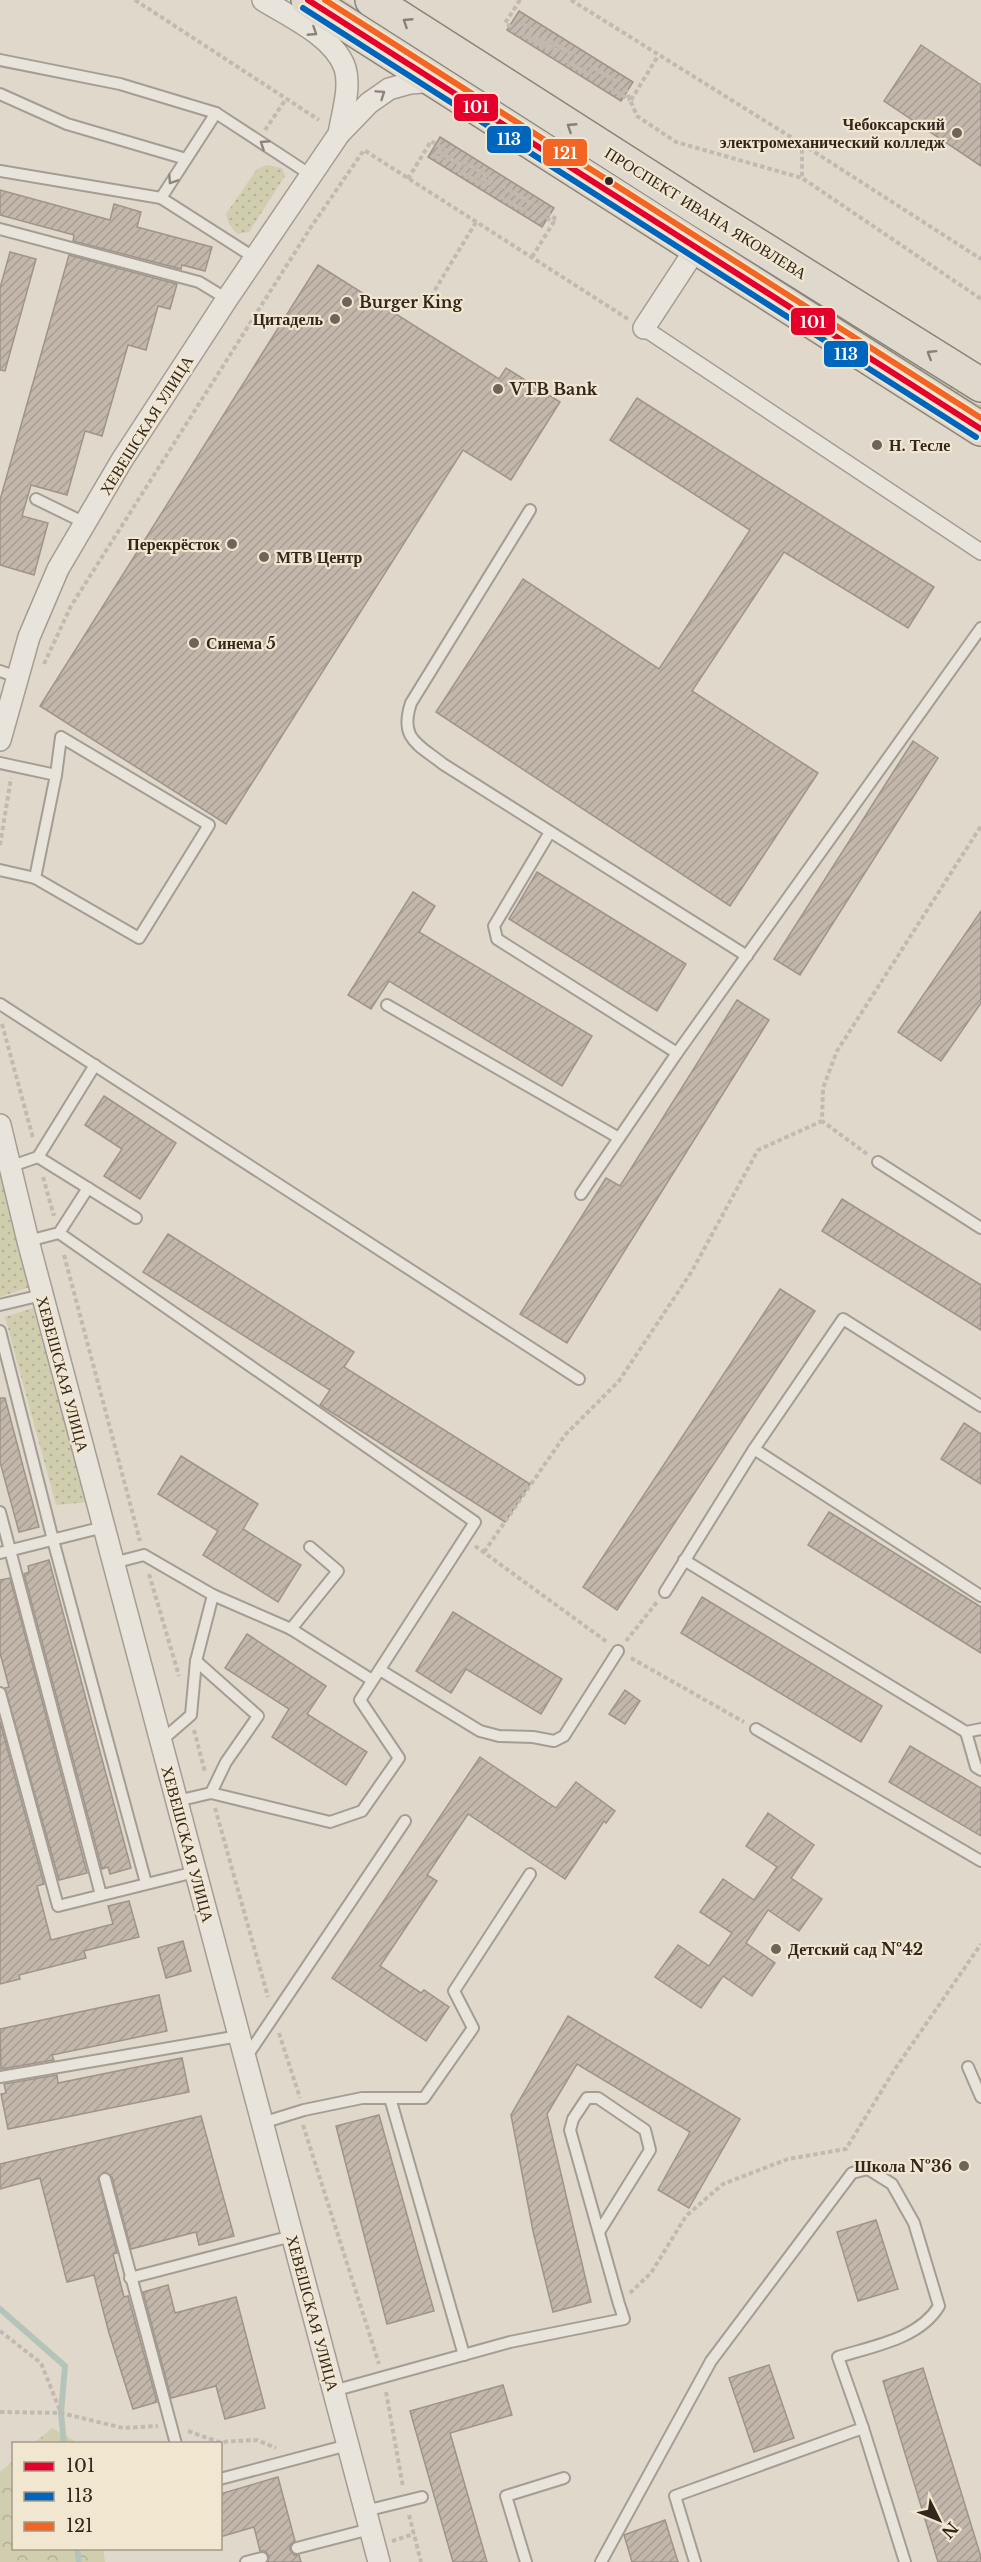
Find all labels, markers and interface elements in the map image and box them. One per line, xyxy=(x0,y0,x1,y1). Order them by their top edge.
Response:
one-way arrow xyxy=(402,19,413,30)
one-way arrow xyxy=(306,24,317,35)
one-way arrow xyxy=(375,90,385,102)
line badge: 101 xyxy=(453,93,499,122)
text: 101 xyxy=(463,97,489,117)
place label: Чебоксарский электромеханический колледж xyxy=(720,114,945,152)
one-way arrow xyxy=(567,123,577,135)
line badge: 113 xyxy=(486,125,532,154)
marker: Чебоксарский электромеханический колледж xyxy=(950,126,964,140)
text: 113 xyxy=(497,129,521,149)
line badge: 121 xyxy=(542,138,588,167)
one-way arrow xyxy=(259,140,270,151)
street label: ПРОСПЕКТ ИВАНА ЯКОВЛЕВА xyxy=(601,142,811,284)
text: 121 xyxy=(553,143,577,163)
one-way arrow xyxy=(168,174,180,184)
unlabelled marker xyxy=(603,175,615,187)
place label: Burger King xyxy=(359,292,463,312)
marker: Burger King xyxy=(340,295,354,309)
line badge: 101 xyxy=(790,307,836,336)
place label: Цитадель xyxy=(253,309,324,329)
marker: Цитадель xyxy=(328,312,342,326)
text: 101 xyxy=(800,312,826,332)
line badge: 113 xyxy=(823,340,869,368)
text: 113 xyxy=(834,344,858,364)
one-way arrow xyxy=(927,350,937,362)
street label: ХЕВЕШСКАЯ УЛИЦА xyxy=(95,351,197,499)
place label: VTB Bank xyxy=(509,379,598,399)
marker: VTB Bank xyxy=(491,382,505,396)
place label: Н. Тесле xyxy=(889,435,950,455)
marker: Н. Тесле xyxy=(870,438,884,452)
place label: Перекрёсток xyxy=(127,534,221,554)
marker: Перекрёсток xyxy=(225,537,239,551)
place label: МТВ Центр xyxy=(276,547,363,567)
marker: МТВ Центр xyxy=(257,550,271,564)
place label: Синема 5 xyxy=(206,633,276,653)
marker: Синема 5 xyxy=(187,636,201,650)
street label: ХЕВЕШСКАЯ УЛИЦА xyxy=(32,1294,94,1455)
street label: ХЕВЕШСКАЯ УЛИЦА xyxy=(157,1764,219,1925)
place label: Детский сад №42 xyxy=(788,1939,923,1959)
marker: Детский сад №42 xyxy=(769,1942,783,1956)
place label: Школа №36 xyxy=(854,2156,952,2176)
marker: Школа №36 xyxy=(957,2159,971,2173)
street label: ХЕВЕШСКАЯ УЛИЦА xyxy=(282,2233,344,2394)
legend xyxy=(12,2442,222,2550)
text: 101 xyxy=(66,2455,95,2477)
text: 113 xyxy=(66,2485,93,2507)
north arrow xyxy=(909,2490,969,2550)
text: 121 xyxy=(66,2515,93,2537)
text: N xyxy=(938,2518,962,2543)

